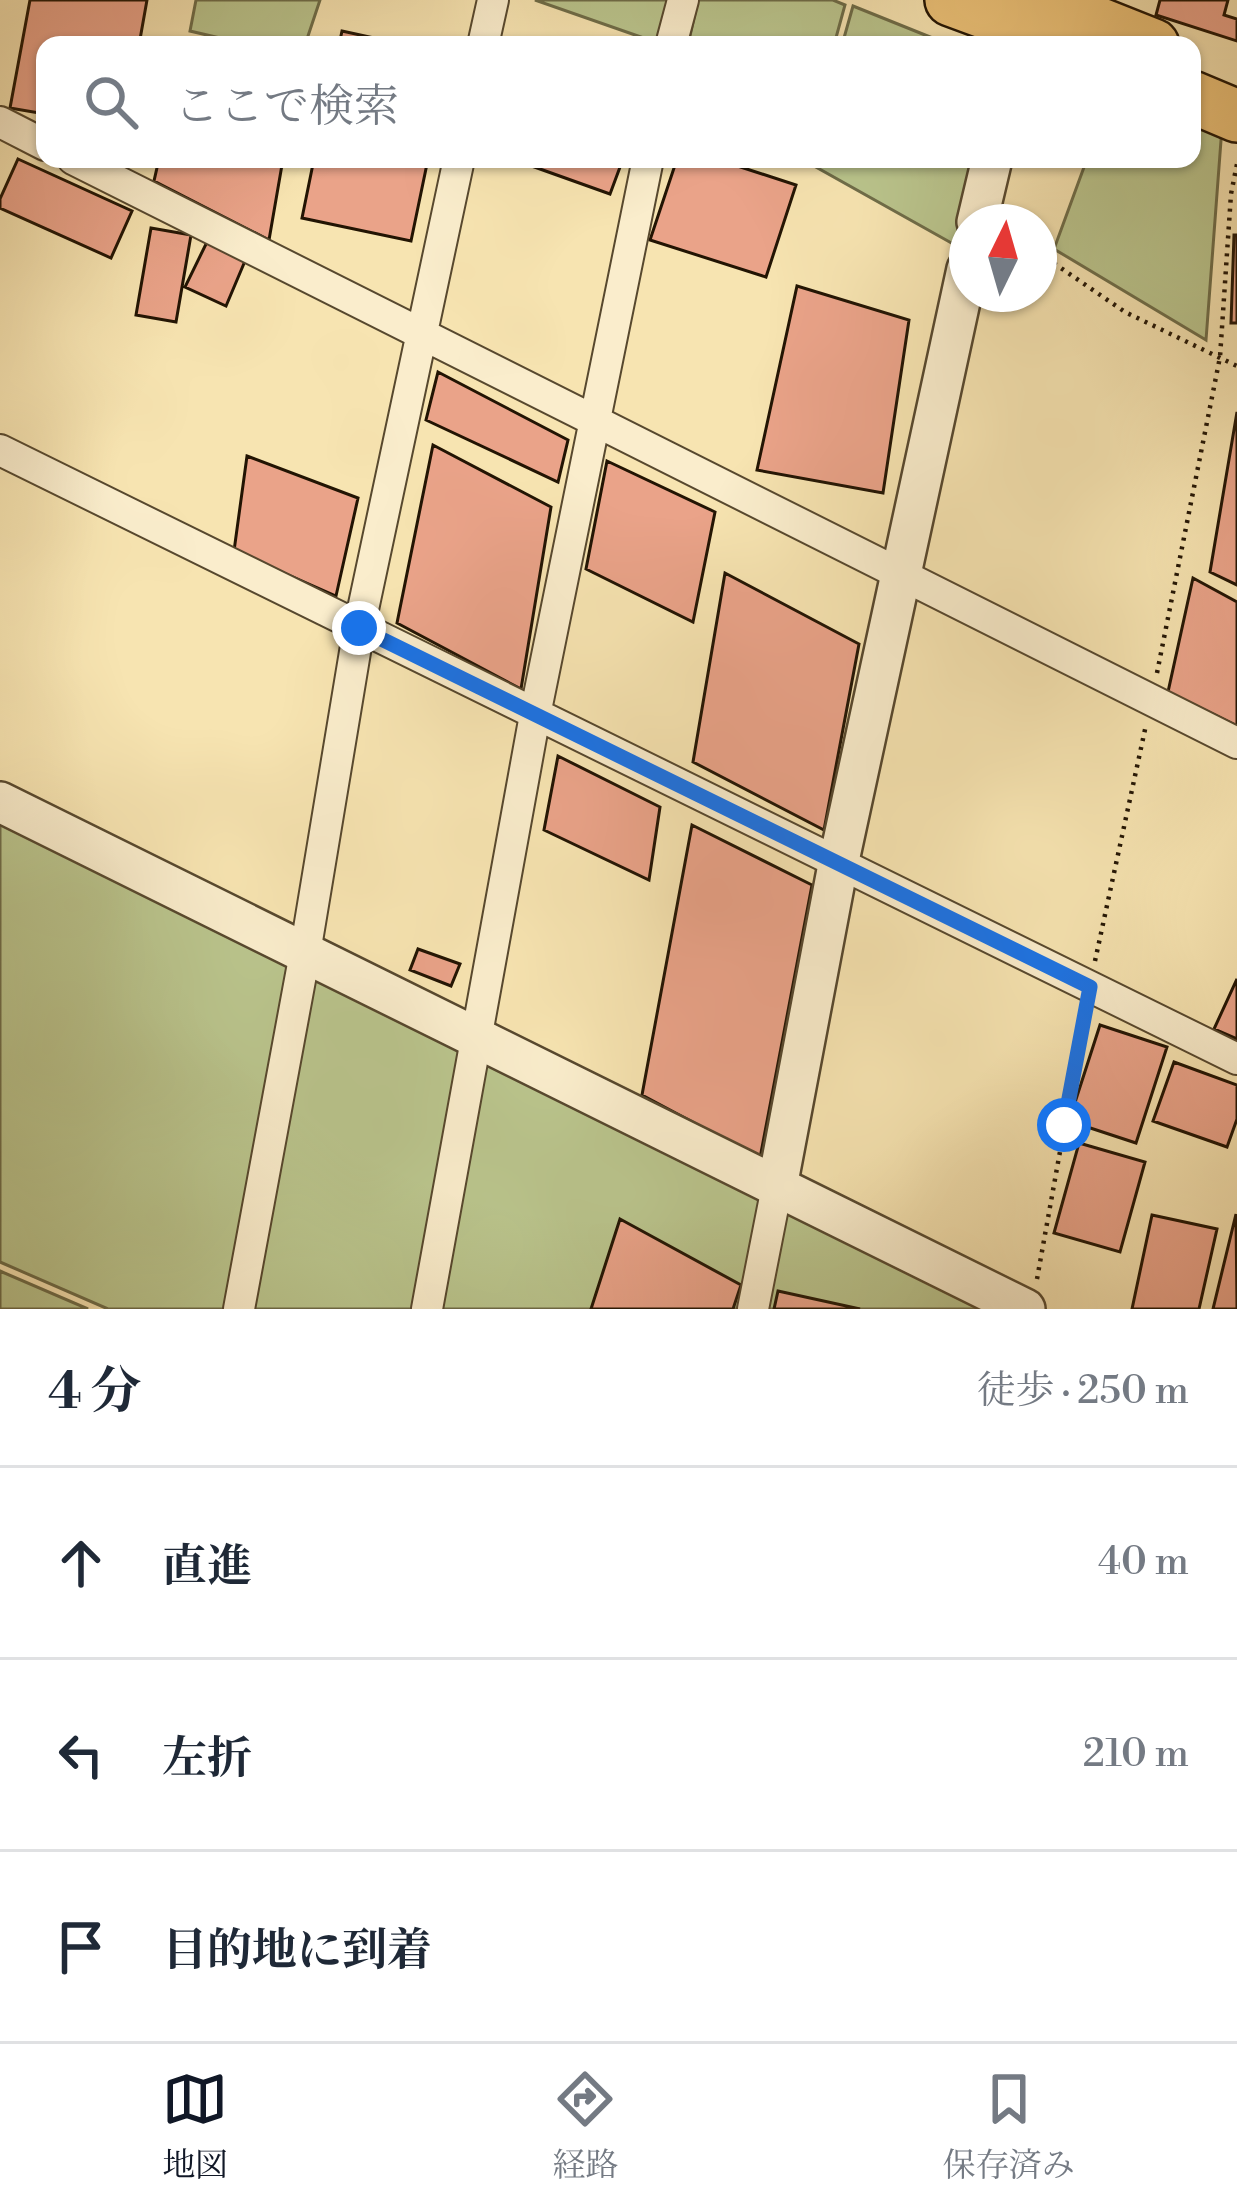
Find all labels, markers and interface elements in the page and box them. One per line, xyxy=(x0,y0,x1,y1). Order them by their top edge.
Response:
search box xyxy=(36,36,1201,168)
icon: search xyxy=(78,69,144,135)
text: ここで検索 xyxy=(174,79,399,136)
north arrow xyxy=(949,204,1057,312)
route end xyxy=(332,601,386,655)
route start xyxy=(1037,1098,1091,1152)
text: 4 分 xyxy=(48,1361,141,1425)
text: 徒歩 · 250 m xyxy=(977,1367,1189,1416)
icon: ahead xyxy=(48,1530,114,1596)
text: 40 m xyxy=(1098,1538,1189,1587)
text: 直進 xyxy=(162,1539,252,1596)
icon: left xyxy=(48,1722,114,1788)
text: 210 m xyxy=(1083,1730,1189,1779)
text: 左折 xyxy=(162,1731,252,1788)
icon: arrive xyxy=(48,1914,114,1980)
text: 目的地に到着 xyxy=(162,1923,432,1980)
tab: 地図 xyxy=(162,2066,228,2187)
tab: 経路 xyxy=(552,2066,618,2187)
tab: 保存済み xyxy=(943,2066,1075,2187)

